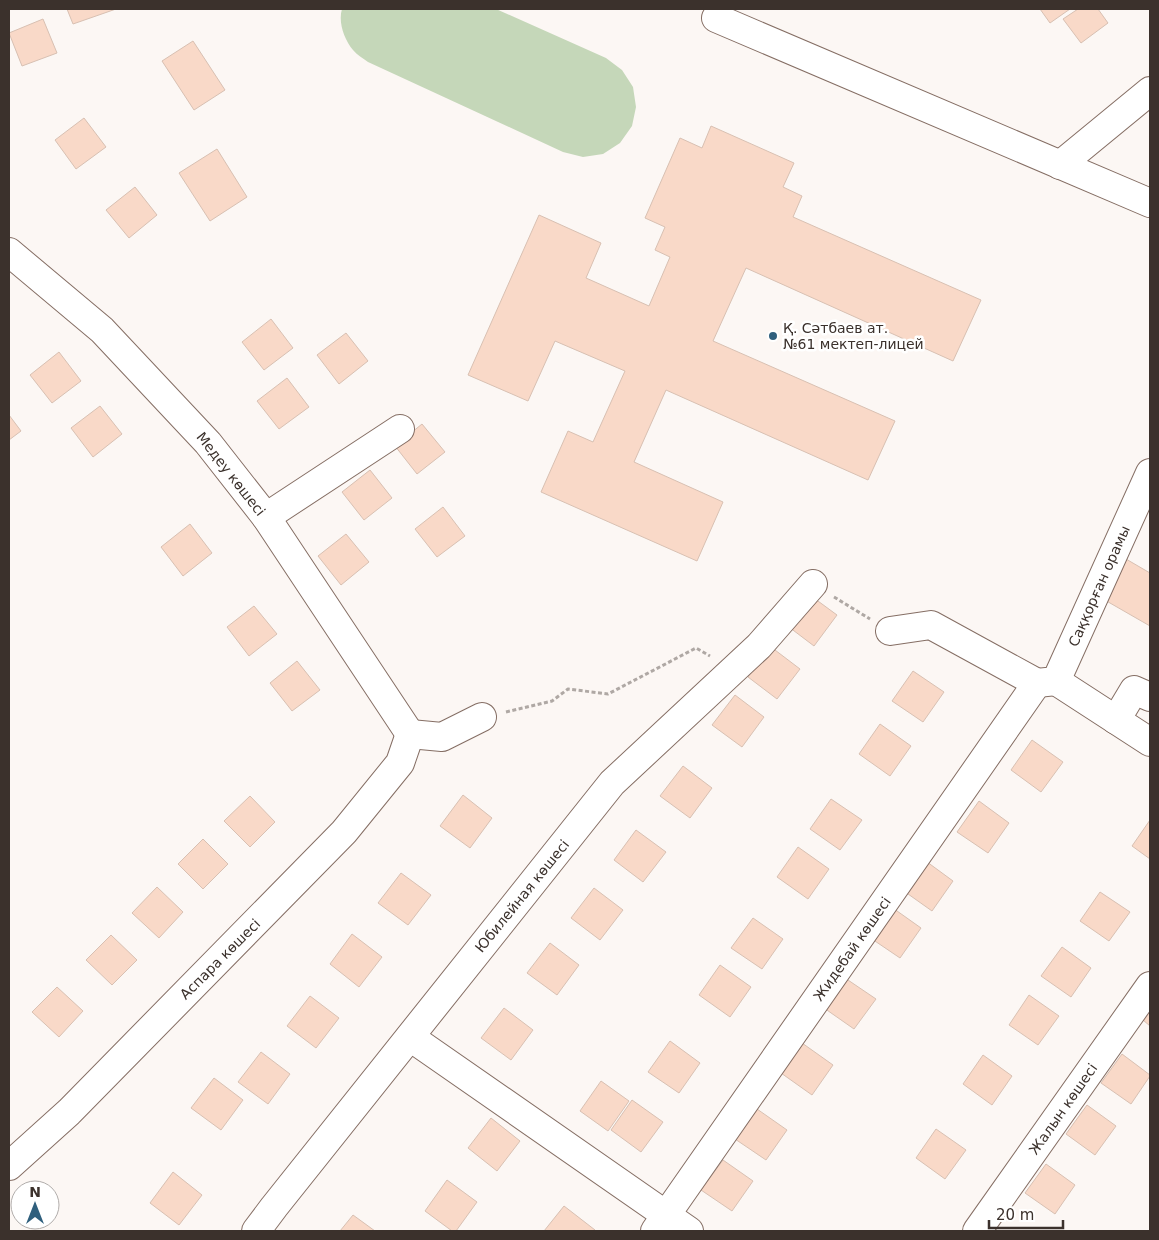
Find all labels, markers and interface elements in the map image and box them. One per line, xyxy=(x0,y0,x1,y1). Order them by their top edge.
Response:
place label: Қ. Сәтбаев ат. №61 мектеп-лицей xyxy=(783,320,924,352)
marker: Қ. Сәтбаев ат. №61 мектеп-лицей xyxy=(767,330,779,342)
street label: Медеу көшесі xyxy=(193,429,269,519)
street label: Саққорған орамы xyxy=(1065,523,1133,649)
street label: Юбилейная көшесі xyxy=(472,837,572,955)
street label: Жидебай көшесі xyxy=(810,894,894,1004)
street label: Аспара көшесі xyxy=(177,916,263,1002)
street label: Жалын көшесі xyxy=(1026,1060,1100,1158)
north arrow xyxy=(10,1180,60,1230)
text: N xyxy=(29,1184,41,1200)
scale bar xyxy=(989,1198,1063,1230)
text: 20 m xyxy=(996,1206,1034,1224)

